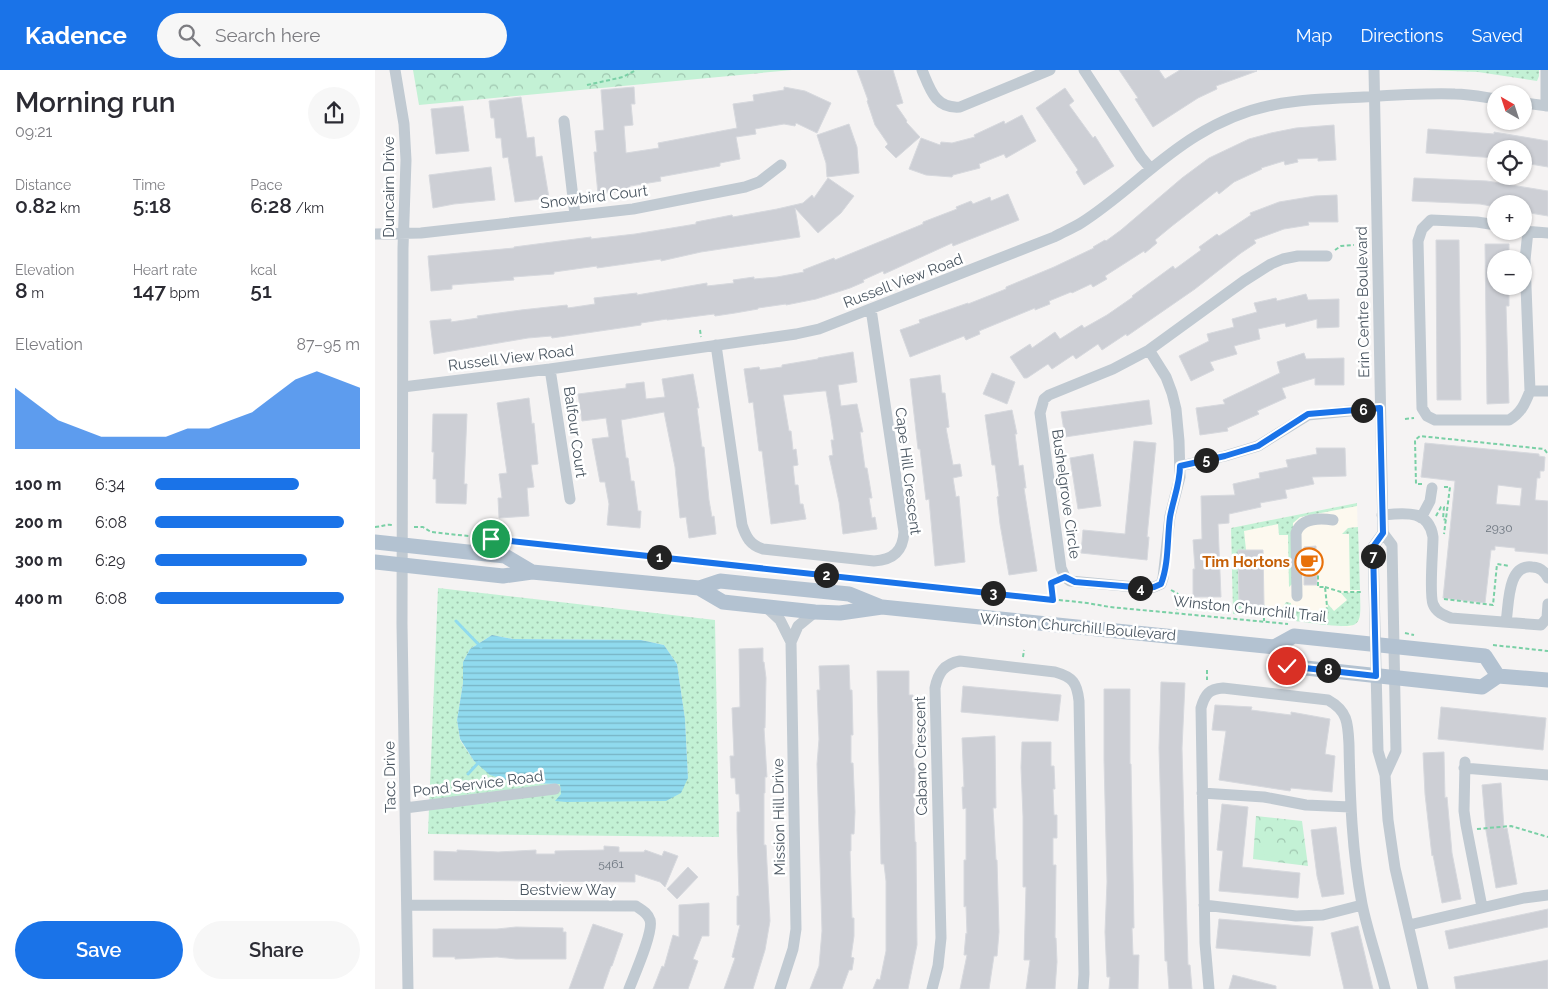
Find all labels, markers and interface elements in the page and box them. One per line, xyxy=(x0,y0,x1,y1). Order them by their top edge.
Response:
search box xyxy=(157,13,507,58)
text: Kadence xyxy=(25,21,127,50)
icon: search xyxy=(175,21,203,49)
text: Search here xyxy=(215,24,320,46)
text: Map xyxy=(1296,25,1332,46)
text: Directions xyxy=(1360,25,1444,46)
text: Saved xyxy=(1472,25,1523,46)
north arrow xyxy=(1487,85,1533,130)
map controls xyxy=(1487,85,1532,295)
text: Morning run xyxy=(15,86,175,119)
button: share xyxy=(308,87,360,139)
text: 09:21 xyxy=(15,122,52,141)
street label: Duncairn Drive xyxy=(380,136,398,238)
button: locate xyxy=(1487,140,1532,185)
text: Distance xyxy=(15,177,71,193)
text: Time xyxy=(133,177,165,193)
text: Pace xyxy=(250,177,282,193)
street label: Snowbird Court xyxy=(539,181,649,213)
text: 0.82 xyxy=(15,193,57,218)
text: 5:18 xyxy=(133,193,171,218)
text: 6:28 xyxy=(250,193,292,218)
button: + xyxy=(1487,195,1532,240)
text: km xyxy=(57,200,80,216)
text: /km xyxy=(292,200,324,216)
street label: Erin Centre Boulevard xyxy=(1353,226,1373,378)
street label: Russell View Road xyxy=(841,250,965,312)
button: − xyxy=(1487,250,1532,295)
text: Elevation xyxy=(15,262,74,278)
text: Heart rate xyxy=(133,262,197,278)
text: kcal xyxy=(250,262,277,278)
text: 8 xyxy=(15,278,28,303)
text: 147 xyxy=(133,278,166,303)
text: 51 xyxy=(250,278,272,303)
text: m xyxy=(28,285,44,301)
text: bpm xyxy=(166,285,200,301)
text: Elevation xyxy=(15,335,83,354)
text: 87–95 m xyxy=(296,335,360,354)
street label: Russell View Road xyxy=(447,341,575,375)
street label: Balfour Court xyxy=(560,385,590,479)
pin: 6 xyxy=(1351,398,1375,422)
text: 6 xyxy=(1359,402,1368,418)
street label: Cape Hill Crescent xyxy=(891,406,925,536)
street label: Bushelgrove Circle xyxy=(1048,428,1084,560)
pin: 5 xyxy=(1193,448,1219,472)
text: 5 xyxy=(1203,452,1210,468)
text: 100 m xyxy=(15,475,61,494)
text: 6:34 xyxy=(95,475,125,494)
text: 200 m xyxy=(15,513,62,532)
text: 6:08 xyxy=(95,513,127,532)
pin xyxy=(470,518,512,560)
house number: 2930 xyxy=(1485,521,1513,535)
icon: arrive xyxy=(477,525,505,553)
pin: 1 xyxy=(647,544,671,570)
pin: 7 xyxy=(1361,544,1385,568)
cafe icon: Tim Hortons xyxy=(1294,547,1324,577)
text: 7 xyxy=(1370,548,1377,564)
text: 1 xyxy=(656,549,663,565)
text: 300 m xyxy=(15,551,62,570)
text: 6:29 xyxy=(95,551,125,570)
place label: Tim Hortons xyxy=(1202,553,1290,571)
pin: 2 xyxy=(813,562,839,588)
text: 2 xyxy=(823,567,830,583)
pin: 4 xyxy=(1127,576,1153,600)
pin: 3 xyxy=(981,580,1005,606)
text: 4 xyxy=(1137,580,1145,596)
text: 3 xyxy=(990,585,997,601)
text: 400 m xyxy=(15,589,63,608)
text: 6:08 xyxy=(95,589,127,608)
street label: Winston Churchill Trail xyxy=(1172,592,1329,626)
street label: Winston Churchill Boulevard xyxy=(979,609,1177,645)
pin xyxy=(1266,645,1308,687)
icon: check xyxy=(1273,652,1301,680)
pin: 8 xyxy=(1315,658,1341,682)
text: 8 xyxy=(1324,662,1333,678)
street label: Cabano Crescent xyxy=(911,696,931,816)
street label: Tacc Drive xyxy=(380,741,400,813)
street label: Mission Hill Drive xyxy=(769,758,789,876)
street label: Pond Service Road xyxy=(412,767,544,801)
house number: 5461 xyxy=(598,857,624,871)
street label: Bestview Way xyxy=(520,881,616,899)
button: Save xyxy=(15,921,183,979)
button: Share xyxy=(193,921,360,979)

